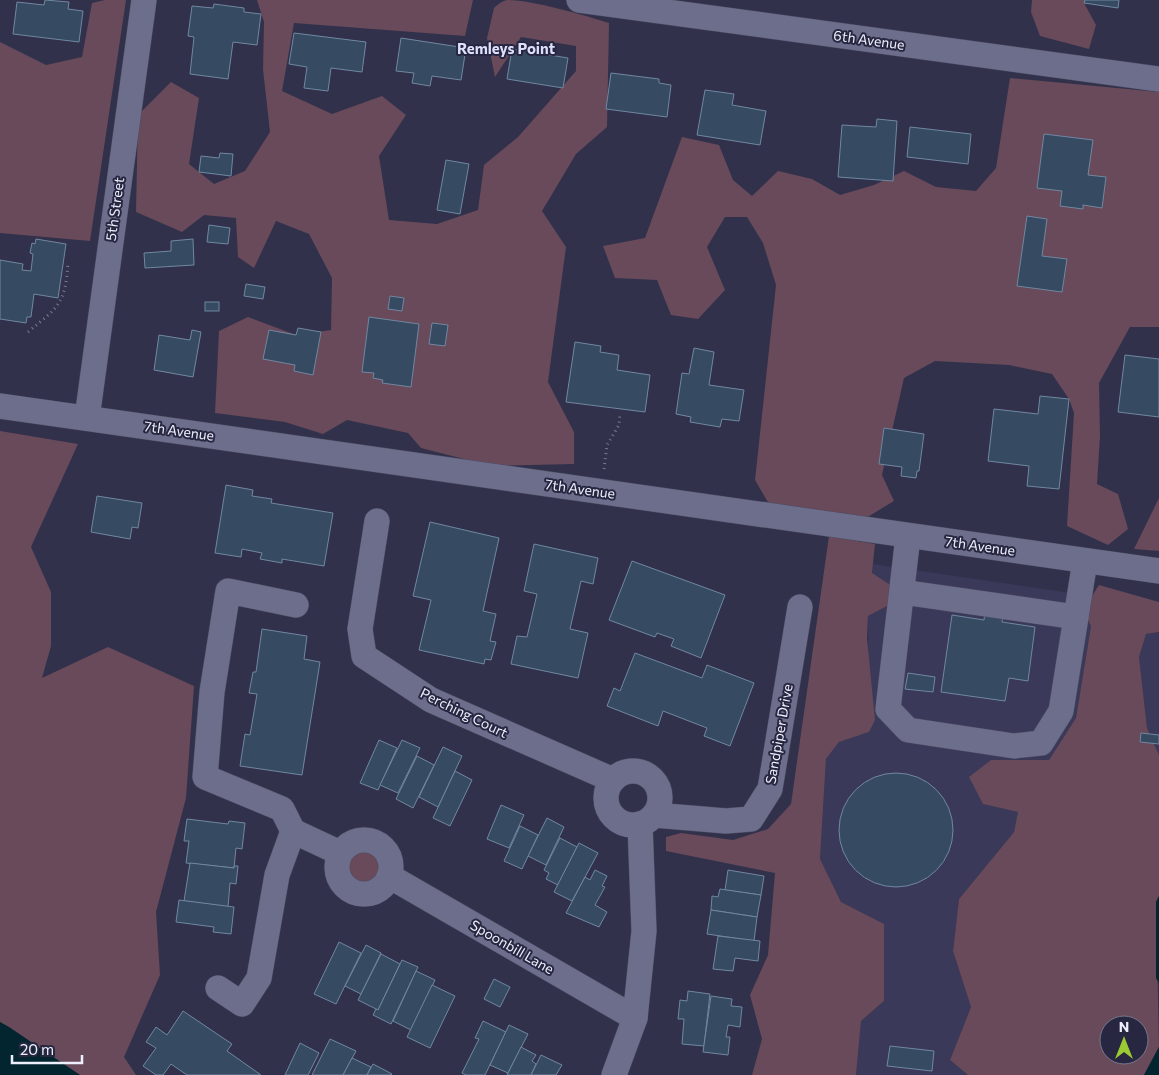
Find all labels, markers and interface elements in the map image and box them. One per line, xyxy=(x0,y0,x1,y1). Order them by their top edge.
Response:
street label: 6th Avenue xyxy=(832,26,906,53)
district label: Remleys Point xyxy=(457,39,555,57)
street label: 5th Street xyxy=(102,176,127,242)
street label: 7th Avenue xyxy=(143,417,215,444)
street label: 7th Avenue xyxy=(544,475,616,502)
street label: 7th Avenue xyxy=(944,532,1016,559)
street label: Sandpiper Drive xyxy=(761,683,796,785)
street label: Perching Court xyxy=(418,684,511,741)
street label: Spoonbill Lane xyxy=(467,916,557,977)
north arrow xyxy=(1099,1015,1149,1065)
text: N xyxy=(1119,1018,1129,1035)
scale bar xyxy=(12,1032,82,1064)
text: 20 m xyxy=(20,1040,54,1058)

